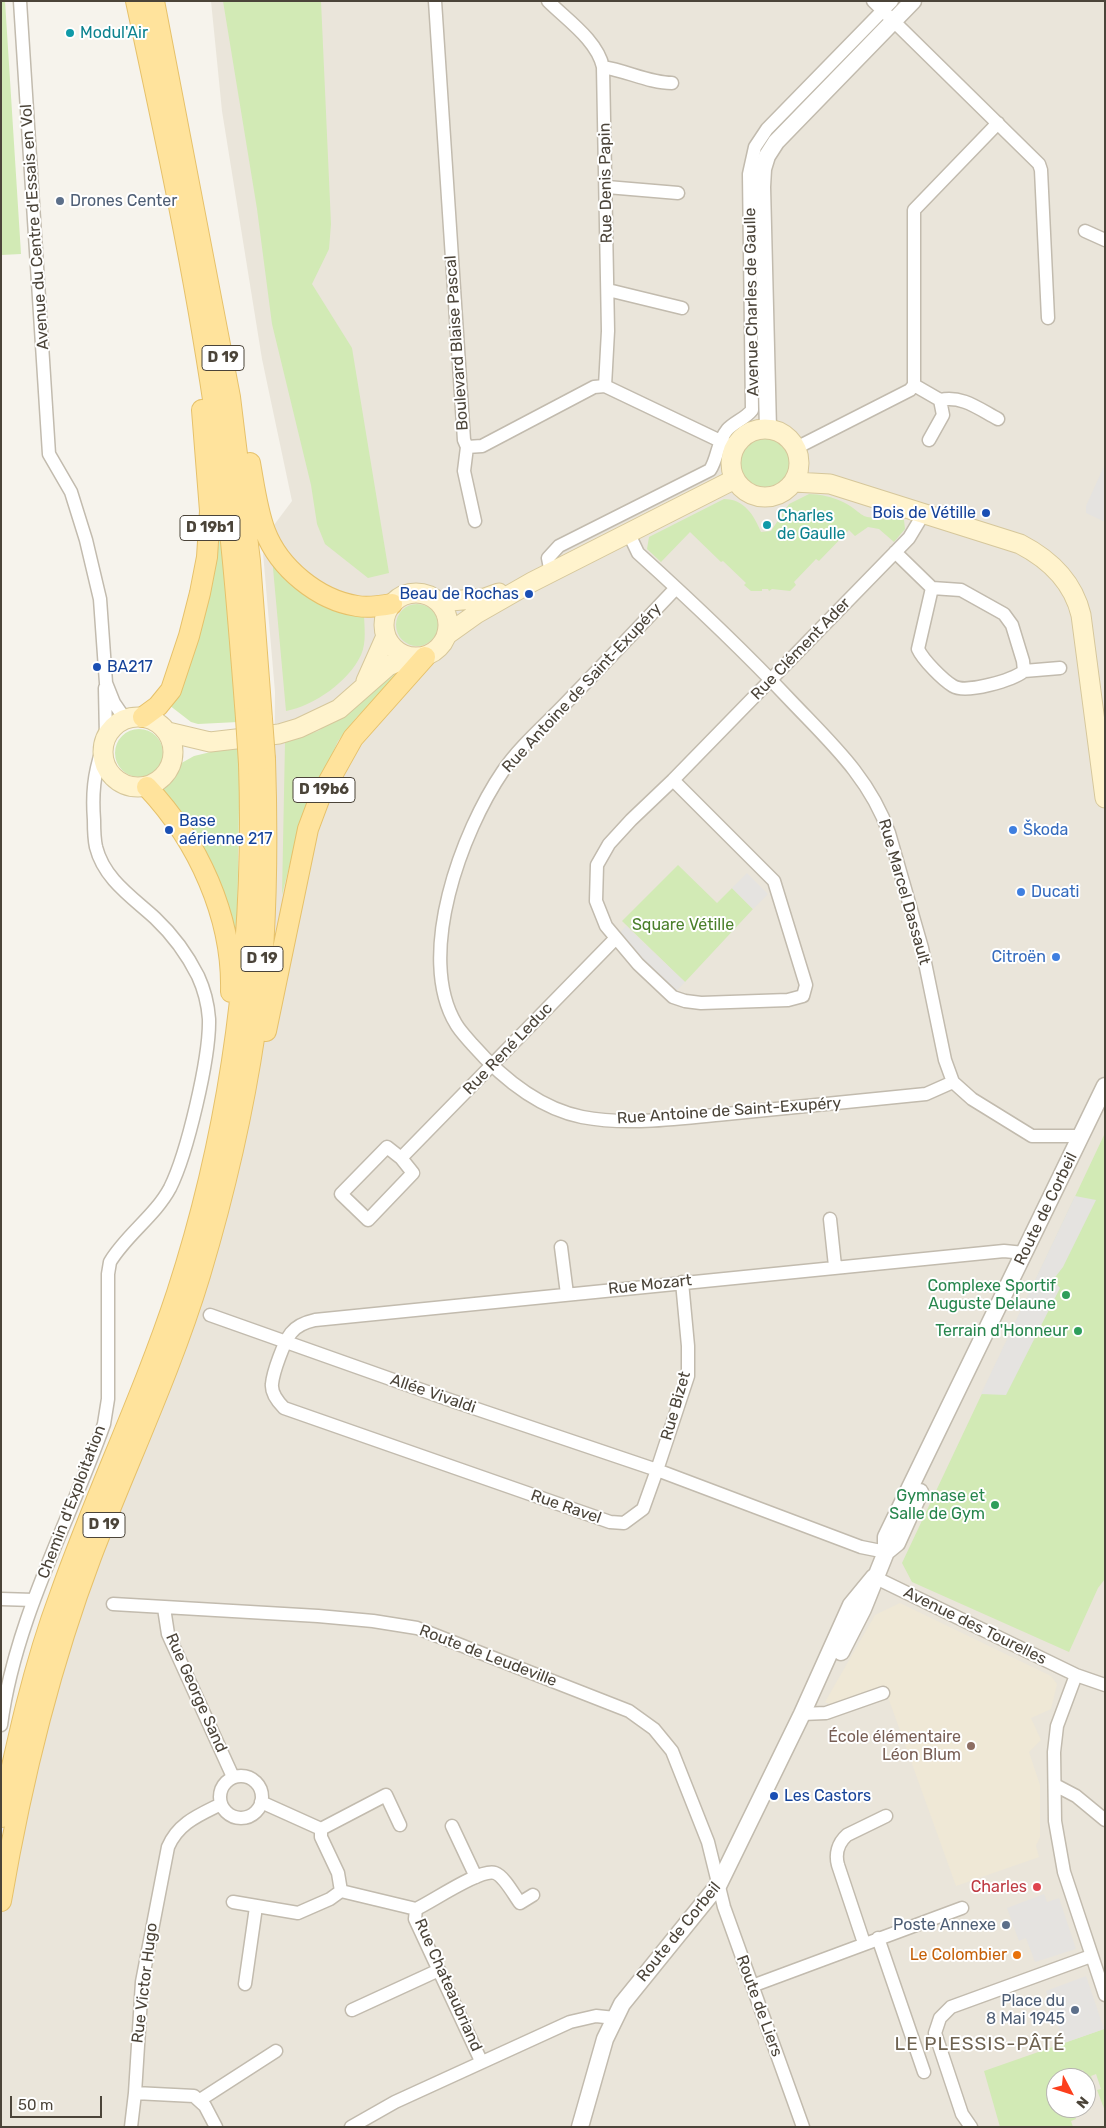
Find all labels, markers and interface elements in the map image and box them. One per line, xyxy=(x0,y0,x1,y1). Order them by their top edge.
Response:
place label: Modul'Air xyxy=(80,23,148,43)
marker: Modul'Air xyxy=(64,27,76,39)
street label: Avenue du Centre d'Essais en Vol xyxy=(17,103,53,351)
street label: Rue Denis Papin xyxy=(595,123,617,243)
place label: Drones Center xyxy=(70,191,177,211)
marker: Drones Center xyxy=(54,195,66,207)
street label: Avenue Charles de Gaulle xyxy=(741,207,763,397)
street label: Boulevard Blaise Pascal xyxy=(441,255,473,431)
road number: D 19 xyxy=(202,346,244,370)
place label: Bois de Vétille xyxy=(872,503,976,523)
place label: Charles de Gaulle xyxy=(777,506,845,544)
marker: Bois de Vétille xyxy=(980,507,992,519)
road number: D 19b1 xyxy=(180,516,240,540)
marker: Charles de Gaulle xyxy=(761,519,773,531)
place label: Beau de Rochas xyxy=(399,584,519,604)
marker: Beau de Rochas xyxy=(523,588,535,600)
street label: Rue Clément Ader xyxy=(747,594,855,704)
street label: Rue Antoine de Saint-Exupéry xyxy=(498,599,666,777)
place label: BA217 xyxy=(107,657,153,677)
marker: BA217 xyxy=(91,661,103,673)
road number: D 19b6 xyxy=(293,778,355,802)
place label: Base aérienne 217 xyxy=(179,811,272,849)
street label: Rue Marcel Dassault xyxy=(874,817,934,967)
place label: Škoda xyxy=(1023,820,1068,840)
marker: Base aérienne 217 xyxy=(163,824,175,836)
marker: Škoda xyxy=(1007,824,1019,836)
place label: Ducati xyxy=(1031,882,1079,902)
marker: Ducati xyxy=(1015,886,1027,898)
park label: Square Vétille xyxy=(632,915,734,935)
road number: D 19 xyxy=(241,946,283,972)
place label: Citroën xyxy=(991,947,1046,967)
marker: Citroën xyxy=(1050,951,1062,963)
street label: Rue René Leduc xyxy=(459,999,557,1099)
street label: Rue Antoine de Saint-Exupéry xyxy=(616,1094,842,1128)
street label: Route de Corbeil xyxy=(1010,1150,1082,1268)
street label: Rue Mozart xyxy=(607,1271,693,1299)
place label: Complexe Sportif Auguste Delaune xyxy=(927,1276,1056,1314)
marker: Complexe Sportif Auguste Delaune xyxy=(1060,1289,1072,1301)
place label: Terrain d'Honneur xyxy=(935,1321,1068,1341)
marker: Terrain d'Honneur xyxy=(1072,1325,1084,1337)
street label: Rue Bizet xyxy=(657,1369,695,1443)
street label: Allée Vivaldi xyxy=(388,1370,478,1418)
street label: Chemin d'Exploitation xyxy=(34,1423,110,1581)
street label: Rue Ravel xyxy=(528,1486,604,1528)
place label: Gymnase et Salle de Gym xyxy=(889,1486,985,1524)
marker: Gymnase et Salle de Gym xyxy=(989,1499,1001,1511)
road number: D 19 xyxy=(83,1512,125,1538)
street label: Avenue des Tourelles xyxy=(900,1583,1050,1669)
street label: Route de Leudeville xyxy=(416,1621,560,1691)
street label: Rue George Sand xyxy=(161,1630,231,1756)
place label: École élémentaire Léon Blum xyxy=(828,1727,961,1765)
marker: École élémentaire Léon Blum xyxy=(965,1740,977,1752)
place label: Les Castors xyxy=(784,1786,871,1806)
marker: Les Castors xyxy=(768,1790,780,1802)
place label: Charles xyxy=(971,1877,1027,1897)
street label: Route de Corbeil xyxy=(633,1878,725,1986)
marker: Charles xyxy=(1031,1881,1043,1893)
place label: Poste Annexe xyxy=(893,1915,996,1935)
street label: Rue Chateaubriand xyxy=(410,1916,486,2054)
marker: Poste Annexe xyxy=(1000,1919,1012,1931)
street label: Rue Victor Hugo xyxy=(128,1922,162,2044)
place label: Le Colombier xyxy=(910,1945,1007,1965)
marker: Le Colombier xyxy=(1011,1949,1023,1961)
street label: Route de Liers xyxy=(732,1953,786,2059)
place label: Place du 8 Mai 1945 xyxy=(986,1991,1065,2029)
marker: Place du 8 Mai 1945 xyxy=(1069,2004,1081,2016)
district label: LE PLESSIS-PÂTÉ xyxy=(893,2034,1067,2056)
north arrow xyxy=(1046,2068,1096,2118)
scale bar xyxy=(12,2086,105,2118)
text: N xyxy=(1072,2093,1092,2112)
text: 50 m xyxy=(18,2096,53,2114)

